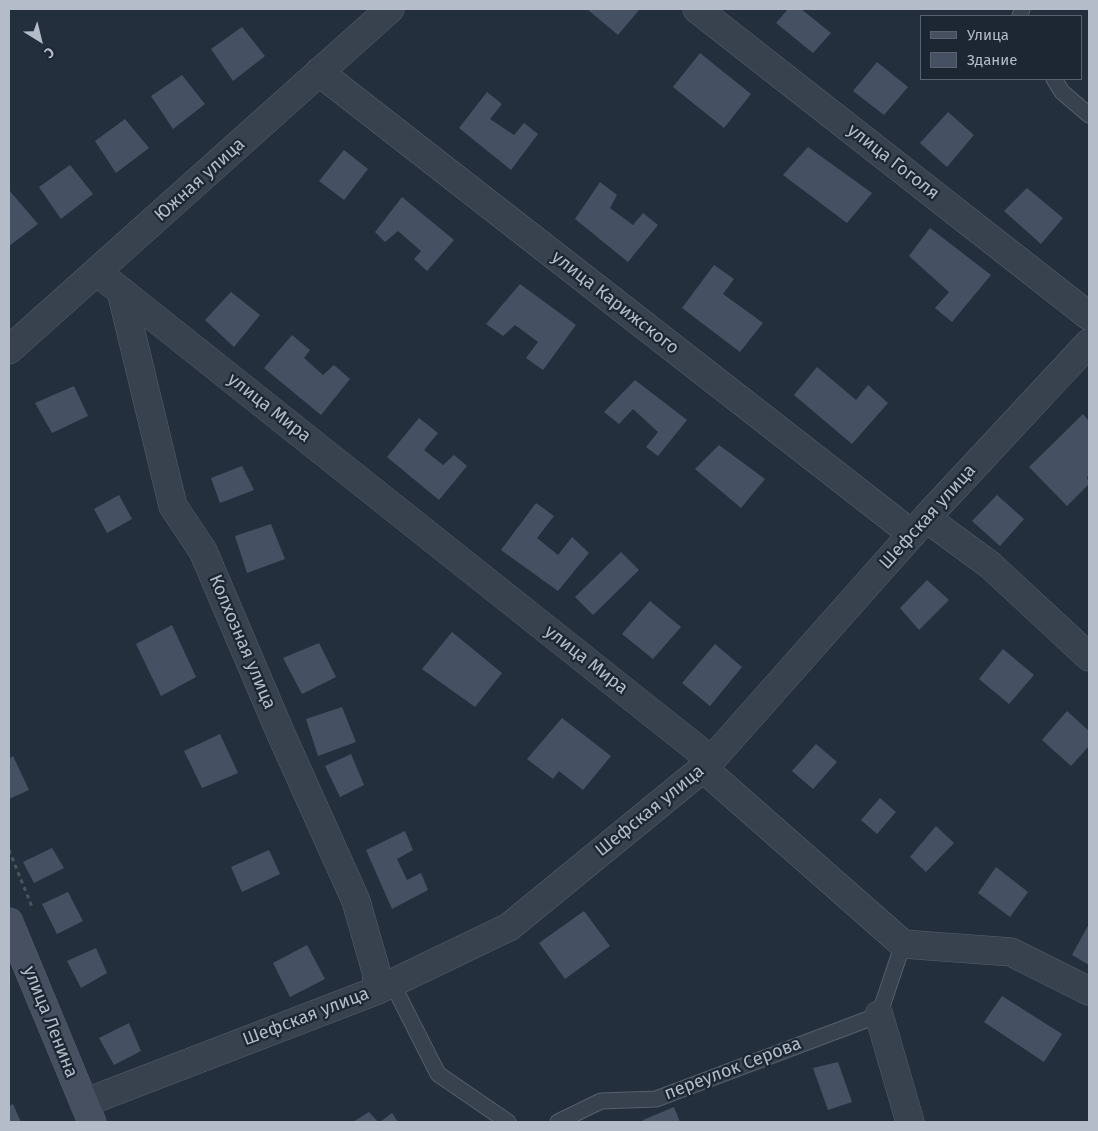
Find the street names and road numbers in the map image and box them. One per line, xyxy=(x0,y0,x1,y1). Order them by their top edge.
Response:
street label: улица Гоголя xyxy=(843,119,943,205)
street label: Южная улица xyxy=(150,134,250,226)
street label: улица Карижского xyxy=(547,247,683,359)
street label: улица Мира xyxy=(223,369,315,447)
street label: Шефская улица xyxy=(875,460,981,574)
street label: Колхозная улица xyxy=(204,572,280,712)
street label: улица Мира xyxy=(540,621,632,699)
street label: Шефская улица xyxy=(591,761,709,861)
street label: улица Ленина xyxy=(18,963,82,1081)
street label: Шефская улица xyxy=(240,983,372,1051)
street label: переулок Серова xyxy=(661,1033,805,1105)

